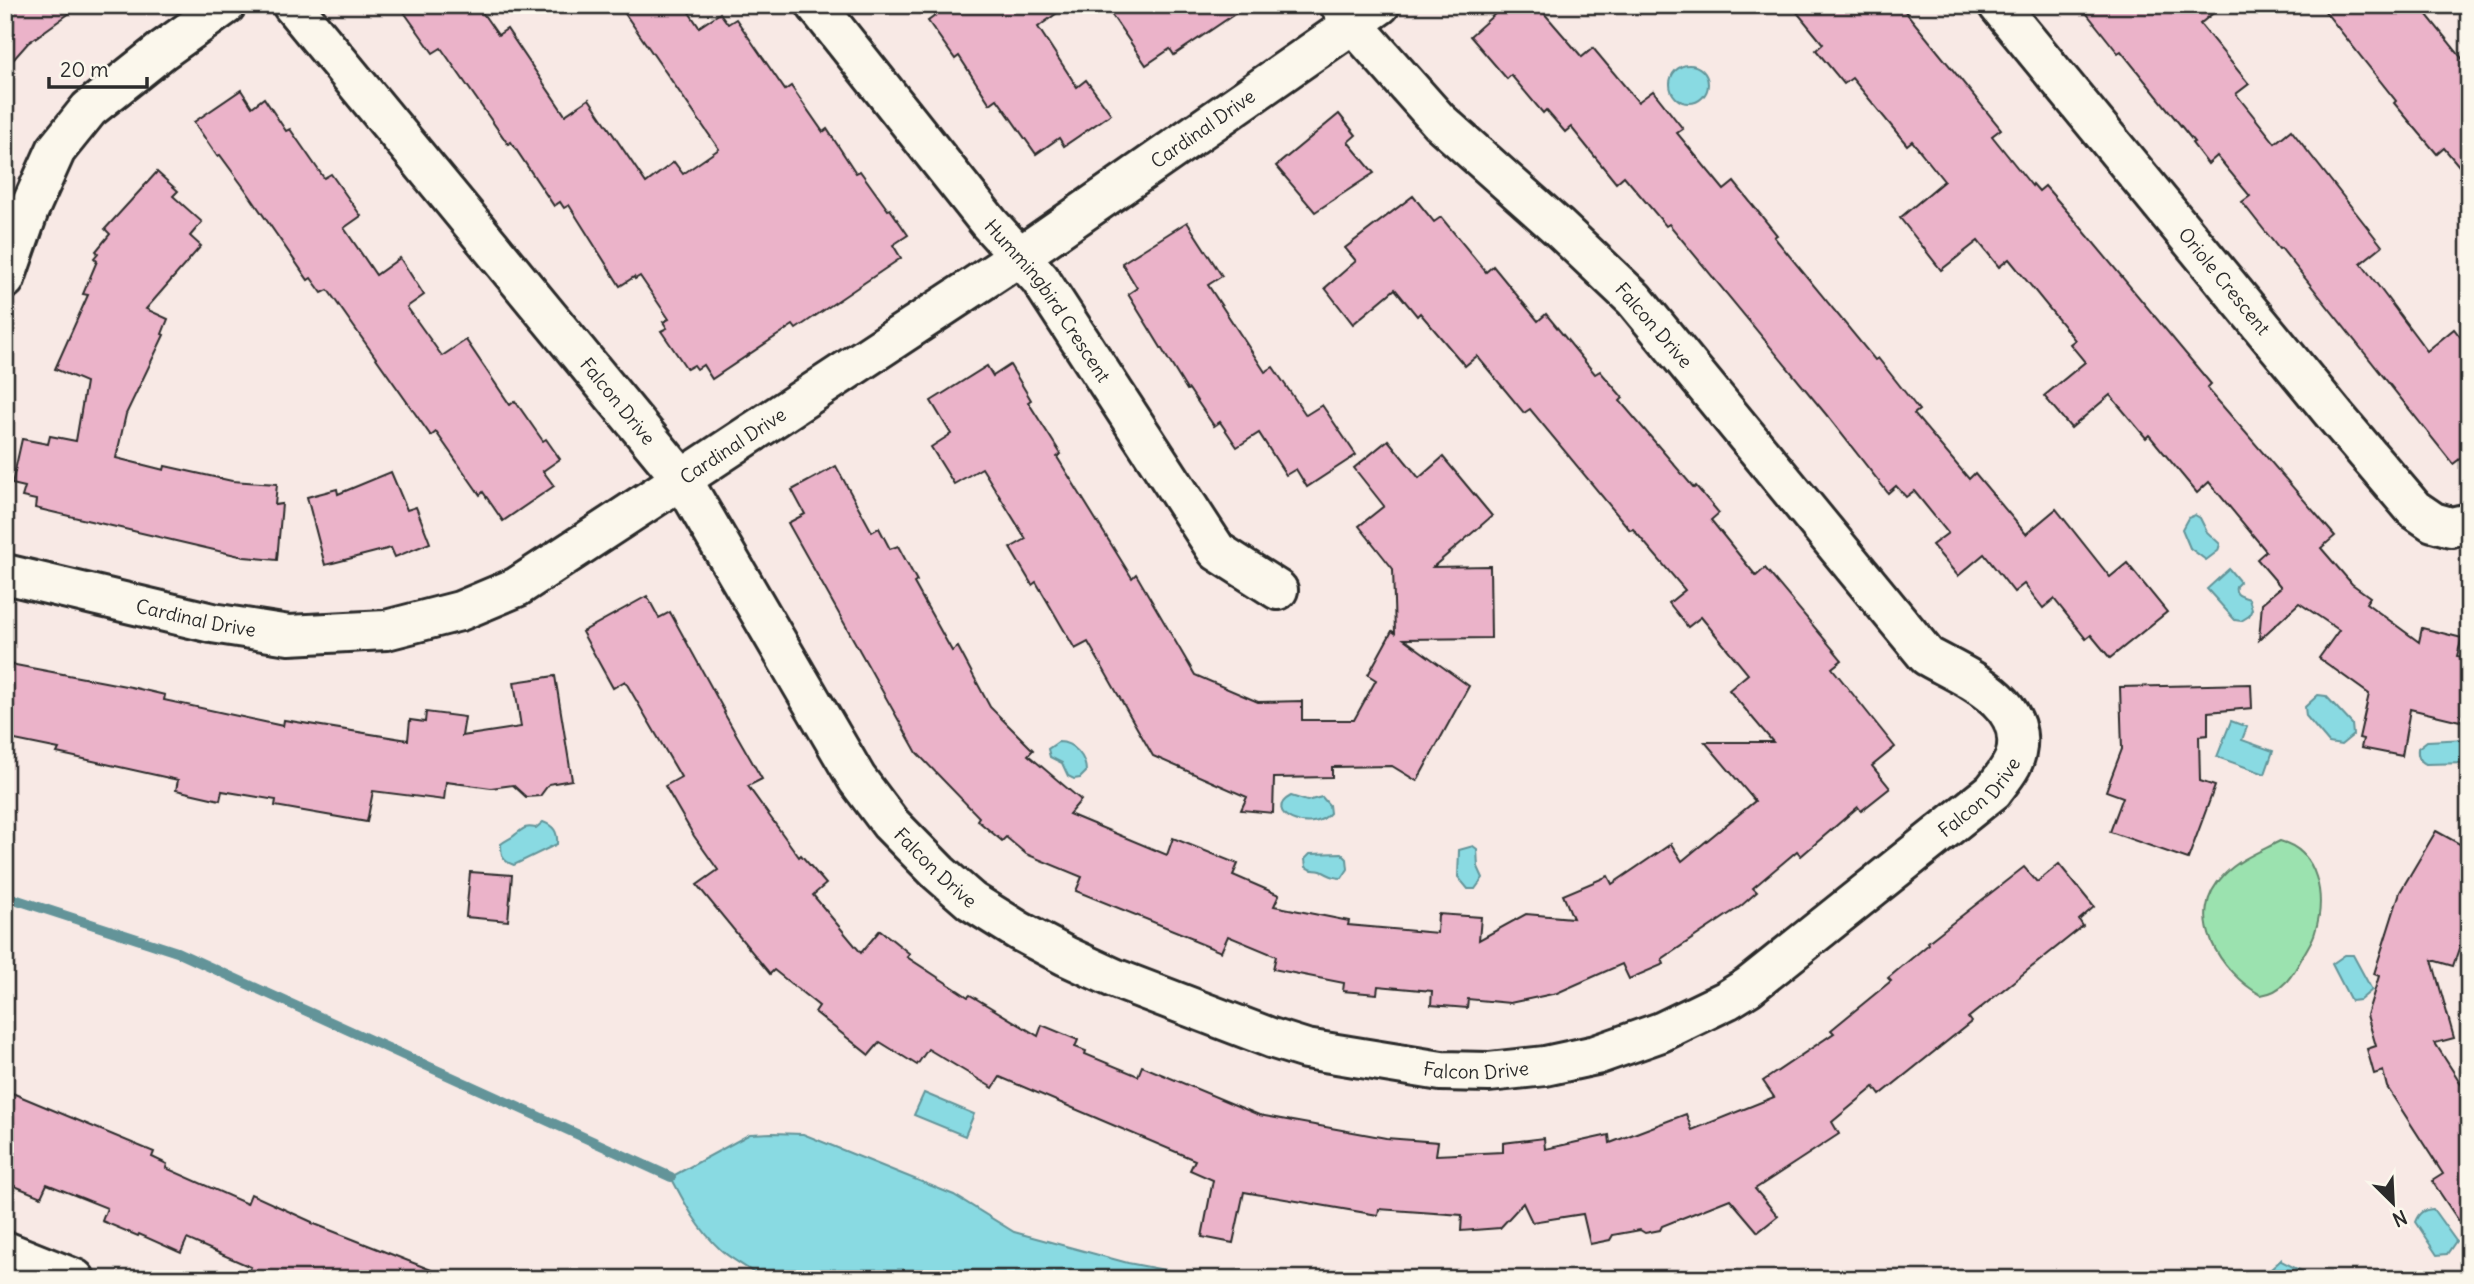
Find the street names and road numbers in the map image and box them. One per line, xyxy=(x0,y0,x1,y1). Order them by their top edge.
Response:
street label: Cardinal Drive xyxy=(1146,84,1260,173)
street label: Hummingbird Crescent xyxy=(979,214,1116,387)
street label: Oriole Crescent xyxy=(2173,222,2276,340)
street label: Falcon Drive xyxy=(1610,277,1698,373)
street label: Falcon Drive xyxy=(575,353,661,450)
street label: Cardinal Drive xyxy=(675,402,790,489)
street label: Cardinal Drive xyxy=(134,593,258,642)
street label: Falcon Drive xyxy=(1933,753,2025,842)
street label: Falcon Drive xyxy=(889,822,982,913)
street label: Falcon Drive xyxy=(1422,1056,1530,1084)

